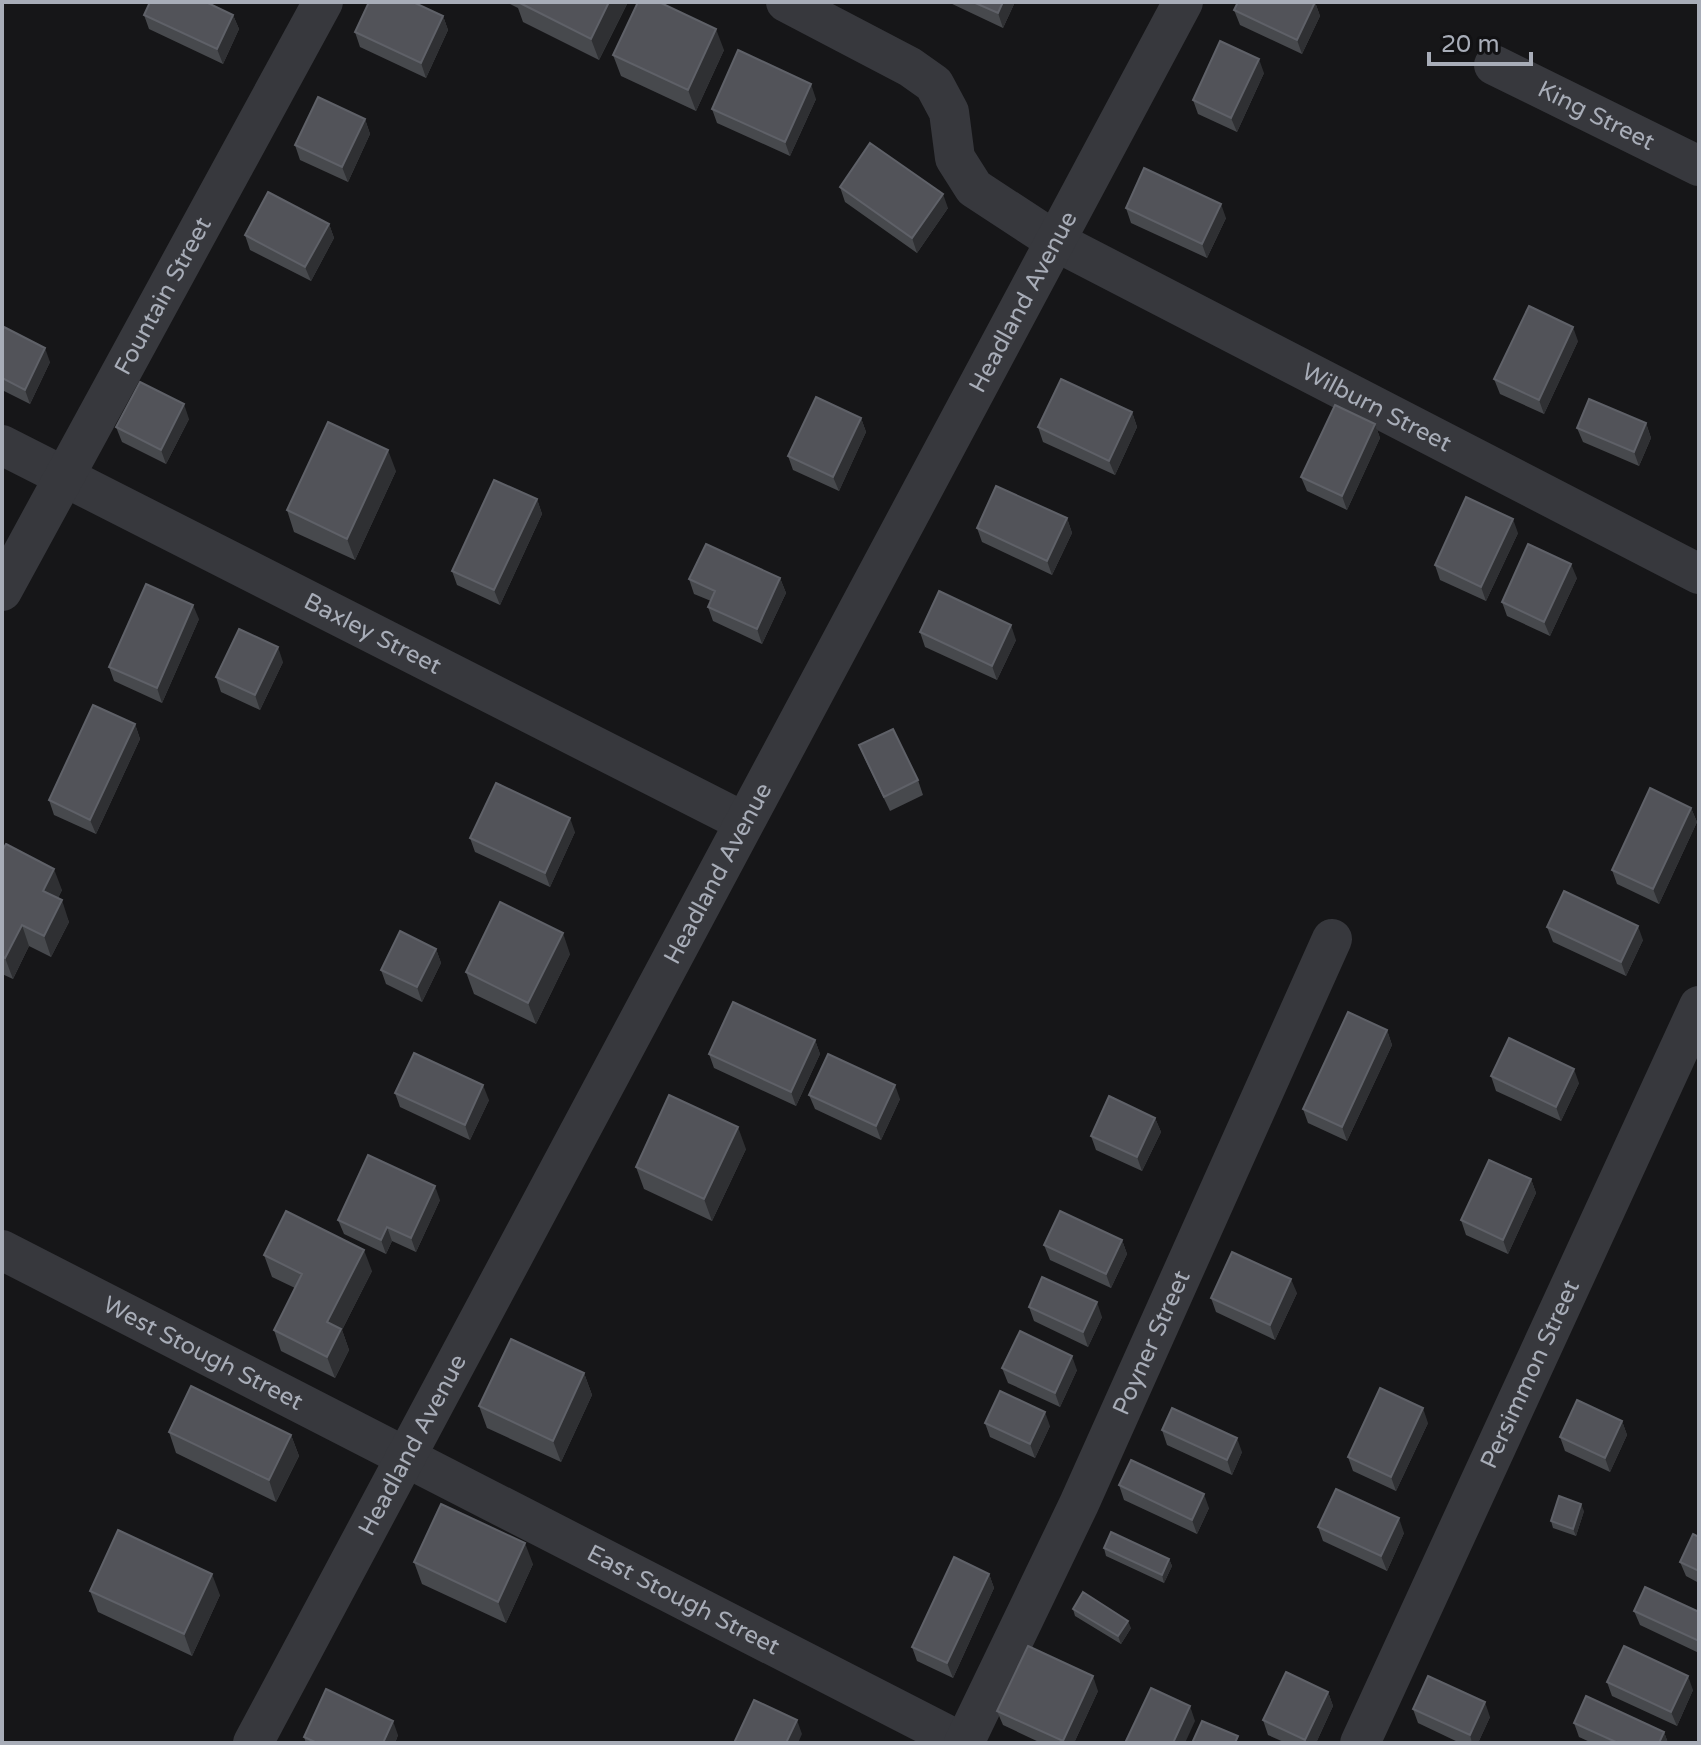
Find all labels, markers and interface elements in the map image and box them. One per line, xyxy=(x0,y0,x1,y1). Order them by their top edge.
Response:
scale bar xyxy=(1429,16,1531,66)
text: 20 m xyxy=(1441,30,1499,59)
street label: King Street xyxy=(1533,75,1659,157)
street label: Headland Avenue xyxy=(963,206,1084,398)
street label: Fountain Street xyxy=(109,212,218,380)
street label: Wilburn Street xyxy=(1297,357,1456,458)
street label: Baxley Street xyxy=(299,587,446,681)
street label: Headland Avenue xyxy=(658,778,778,969)
street label: Poyner Street xyxy=(1107,1266,1197,1420)
street label: Persimmon Street xyxy=(1474,1275,1586,1473)
street label: West Stough Street xyxy=(98,1290,308,1417)
street label: Headland Avenue xyxy=(352,1349,473,1541)
street label: East Stough Street xyxy=(582,1539,785,1662)

